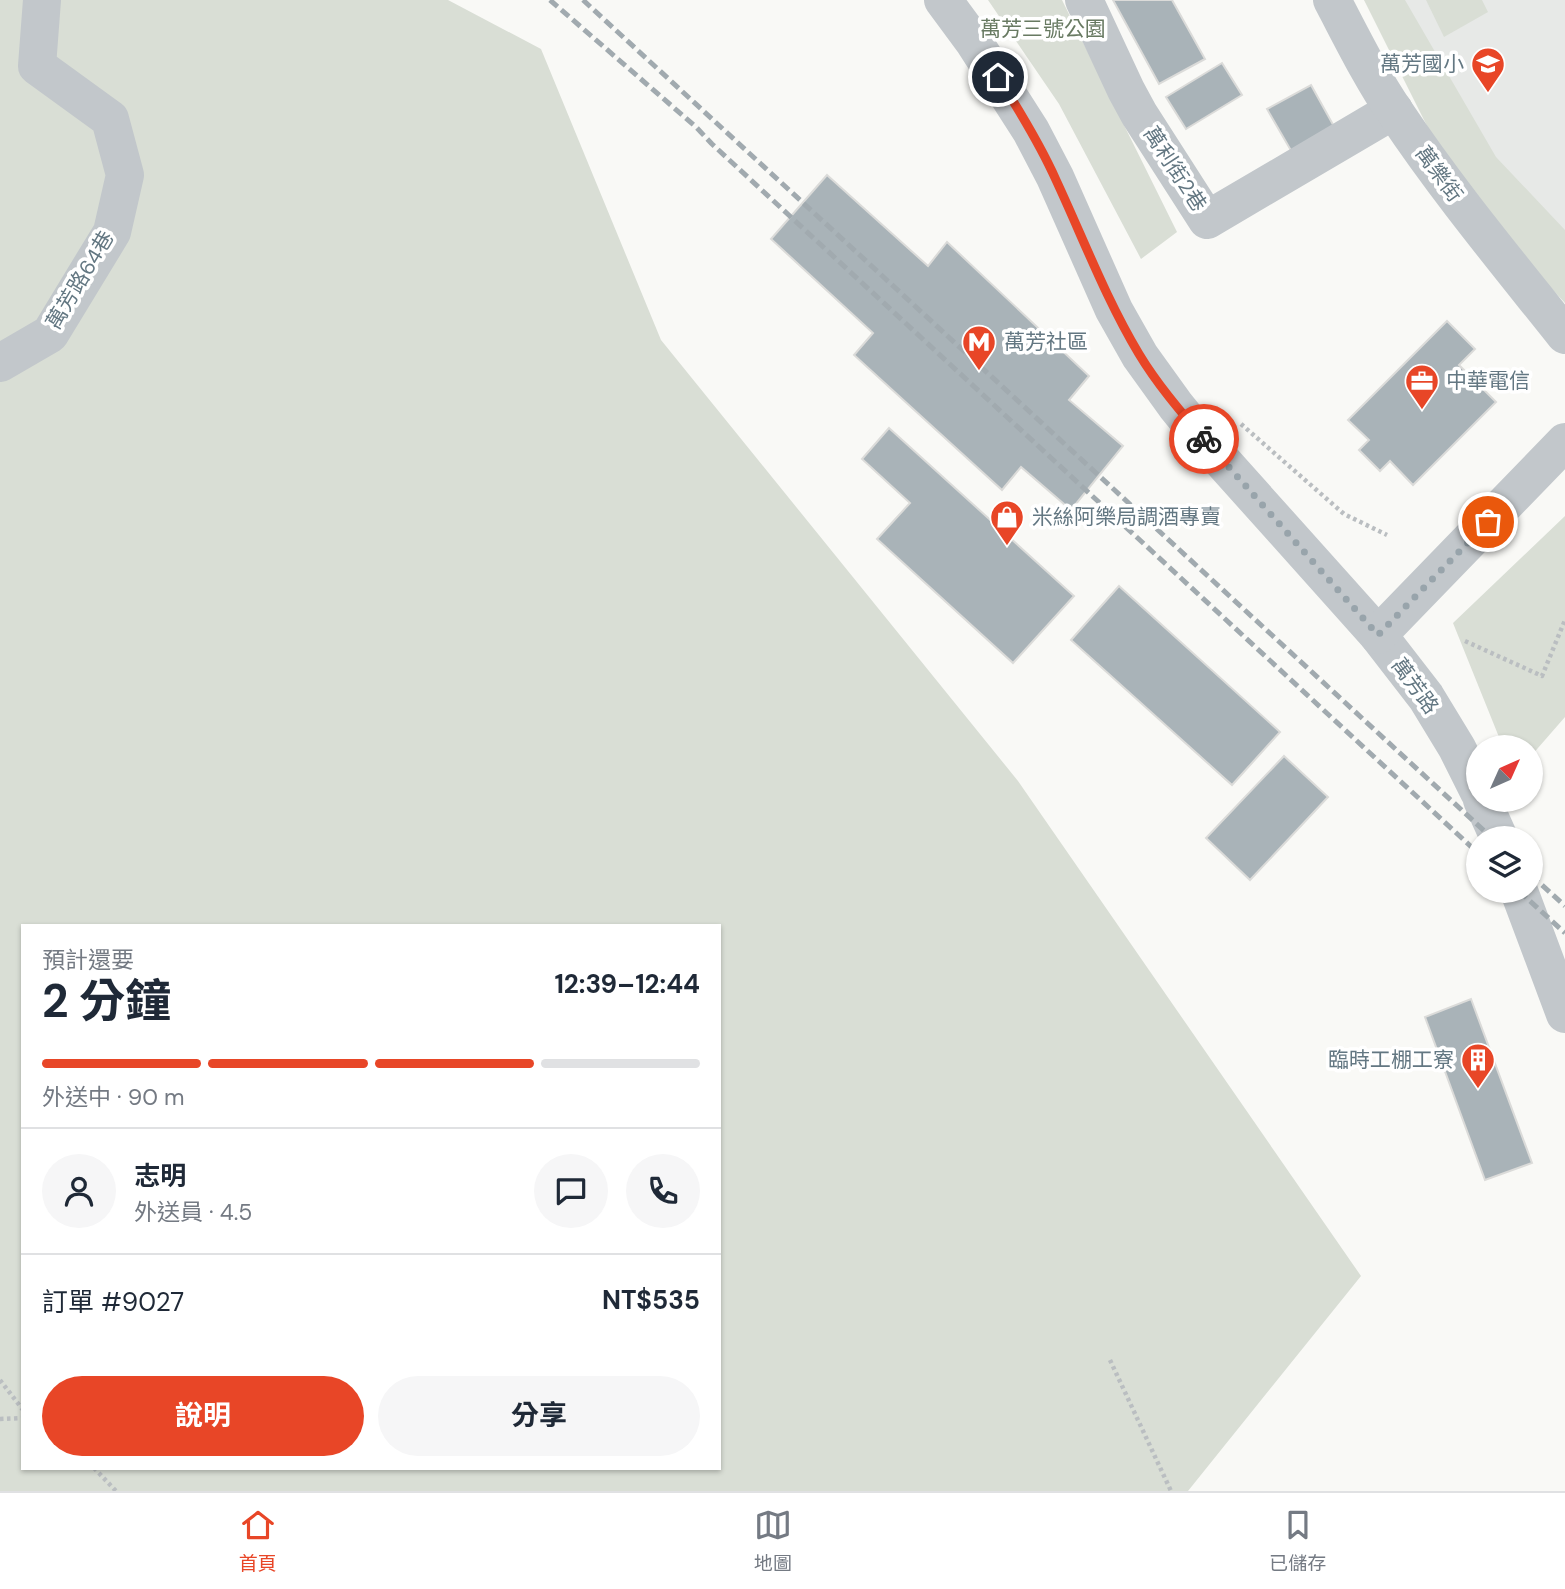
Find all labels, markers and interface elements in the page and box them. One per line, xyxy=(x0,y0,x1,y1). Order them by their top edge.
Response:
park label: 萬芳三號公園 xyxy=(980,15,1106,43)
school or university icon: 萬芳國小 xyxy=(1469,45,1507,94)
pin xyxy=(968,47,1028,107)
place label: 萬芳國小 xyxy=(1380,50,1464,78)
icon: home xyxy=(979,58,1017,96)
street label: 萬利街2巷 xyxy=(1137,121,1213,217)
street label: 萬樂街 xyxy=(1409,140,1469,208)
street label: 萬芳路64巷 xyxy=(40,226,120,334)
metro station icon: 萬芳社區 xyxy=(960,323,998,372)
place label: 萬芳社區 xyxy=(1004,328,1088,356)
office icon: 中華電信 xyxy=(1403,362,1441,411)
place label: 中華電信 xyxy=(1446,367,1530,395)
courier xyxy=(1169,404,1239,474)
icon: bike xyxy=(1185,420,1223,458)
pin xyxy=(1458,492,1518,552)
shop icon: 米絲阿樂局調酒專賣 xyxy=(988,498,1026,547)
place label: 米絲阿樂局調酒專賣 xyxy=(1032,503,1221,531)
icon: bag xyxy=(1469,503,1507,541)
street label: 萬芳路 xyxy=(1385,652,1445,720)
north arrow xyxy=(1466,735,1544,812)
map controls xyxy=(1466,735,1543,903)
button: layers xyxy=(1466,826,1543,903)
text: 預計還要 xyxy=(42,945,134,975)
text: 12:39–12:44 xyxy=(554,967,700,1001)
text: 2 分鐘 xyxy=(42,971,171,1031)
building icon: 臨時工棚工寮 xyxy=(1459,1041,1497,1090)
place label: 臨時工棚工寮 xyxy=(1328,1046,1454,1074)
text: 外送中 · 90 m xyxy=(42,1082,185,1112)
button: person xyxy=(42,1154,116,1228)
button: chat xyxy=(534,1154,608,1228)
button: phone xyxy=(626,1154,700,1228)
text: 志明 xyxy=(134,1159,186,1193)
text: 外送員 · 4.5 xyxy=(134,1197,252,1227)
text: NT$535 xyxy=(602,1283,700,1317)
text: 訂單 #9027 xyxy=(42,1285,184,1319)
button: 說明 xyxy=(42,1376,364,1456)
button: 分享 xyxy=(378,1376,700,1456)
tab: 首頁 xyxy=(239,1506,277,1576)
tab: 地圖 xyxy=(754,1506,792,1576)
tab: 已儲存 xyxy=(1269,1506,1326,1576)

